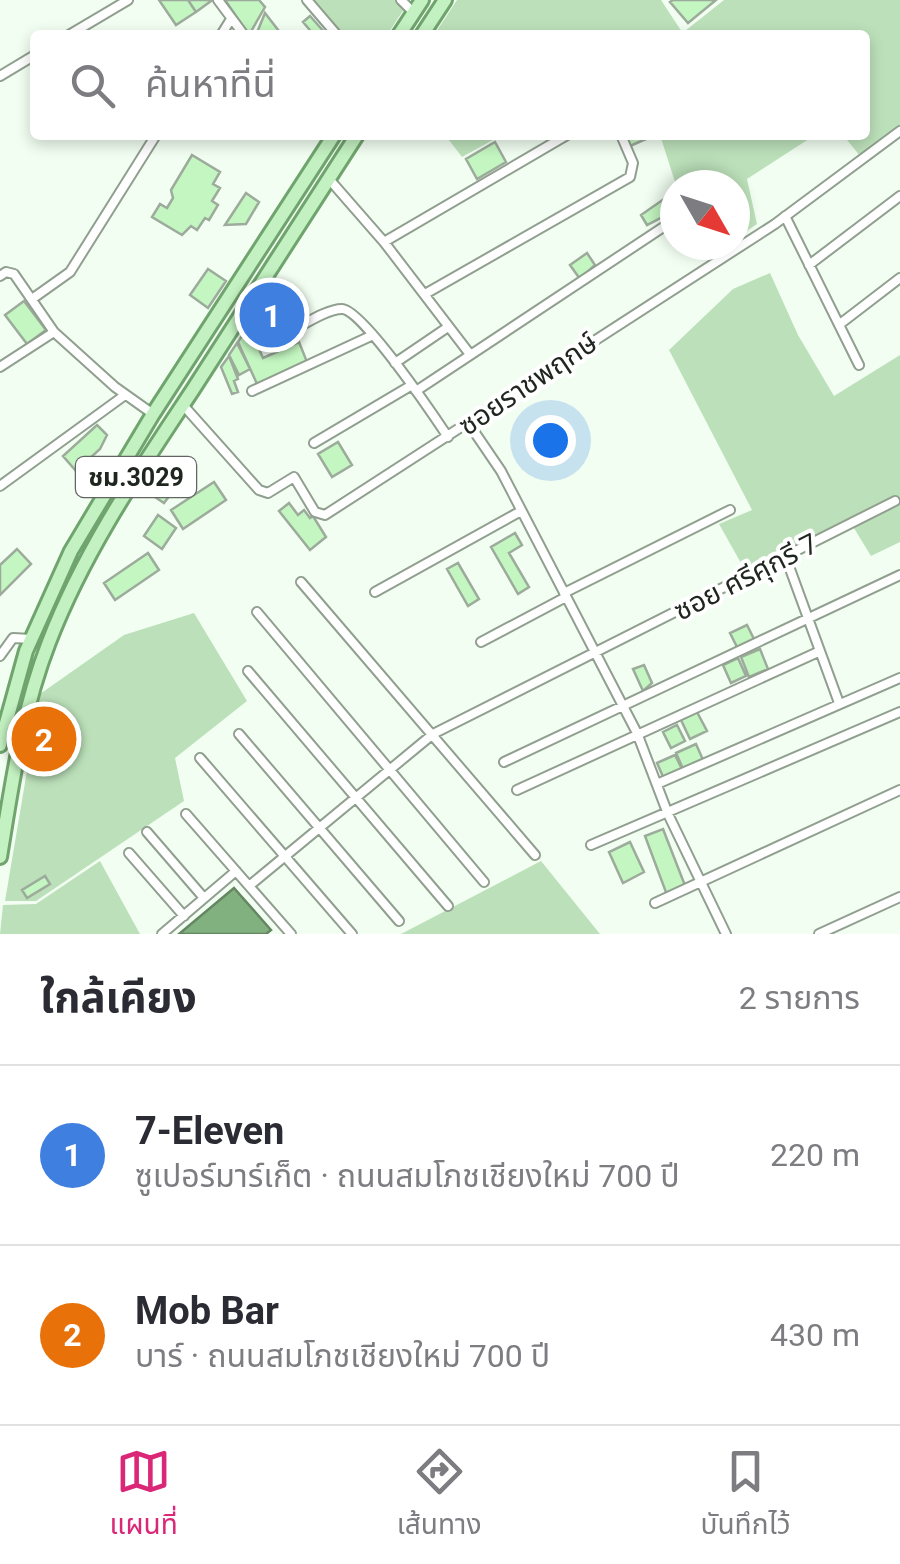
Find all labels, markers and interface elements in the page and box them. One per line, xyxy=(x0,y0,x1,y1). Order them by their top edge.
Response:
search box xyxy=(30,30,870,140)
icon: search xyxy=(65,58,120,113)
text: ค้นหาที่นี่ xyxy=(145,62,276,106)
north arrow xyxy=(660,170,750,260)
pin: 1 xyxy=(240,278,304,352)
street label: ซอยราชพฤกษ์ xyxy=(453,326,603,442)
your location xyxy=(525,415,576,466)
road number: ชม.3029 xyxy=(76,457,196,497)
street label: ซอย ศรีศุกรี 7 xyxy=(668,527,824,627)
pin: 2 xyxy=(12,702,76,776)
text: ใกล้เคียง xyxy=(40,973,197,1022)
text: 2 รายการ xyxy=(739,979,860,1017)
text: 7-Eleven xyxy=(135,1109,284,1153)
text: 1 xyxy=(63,1136,82,1174)
text: 220 m xyxy=(770,1136,860,1174)
text: ซูเปอร์มาร์เก็ต · ถนนสมโภชเชียงใหม่ 700 ปี xyxy=(135,1157,680,1195)
text: Mob Bar xyxy=(135,1289,279,1333)
text: 2 xyxy=(63,1316,82,1354)
text: 430 m xyxy=(770,1316,860,1354)
text: บาร์ · ถนนสมโภชเชียงใหม่ 700 ปี xyxy=(135,1337,550,1375)
tab: แผนที่ xyxy=(110,1444,178,1547)
tab: เส้นทาง xyxy=(397,1444,481,1547)
tab: บันทึกไว้ xyxy=(701,1444,790,1547)

